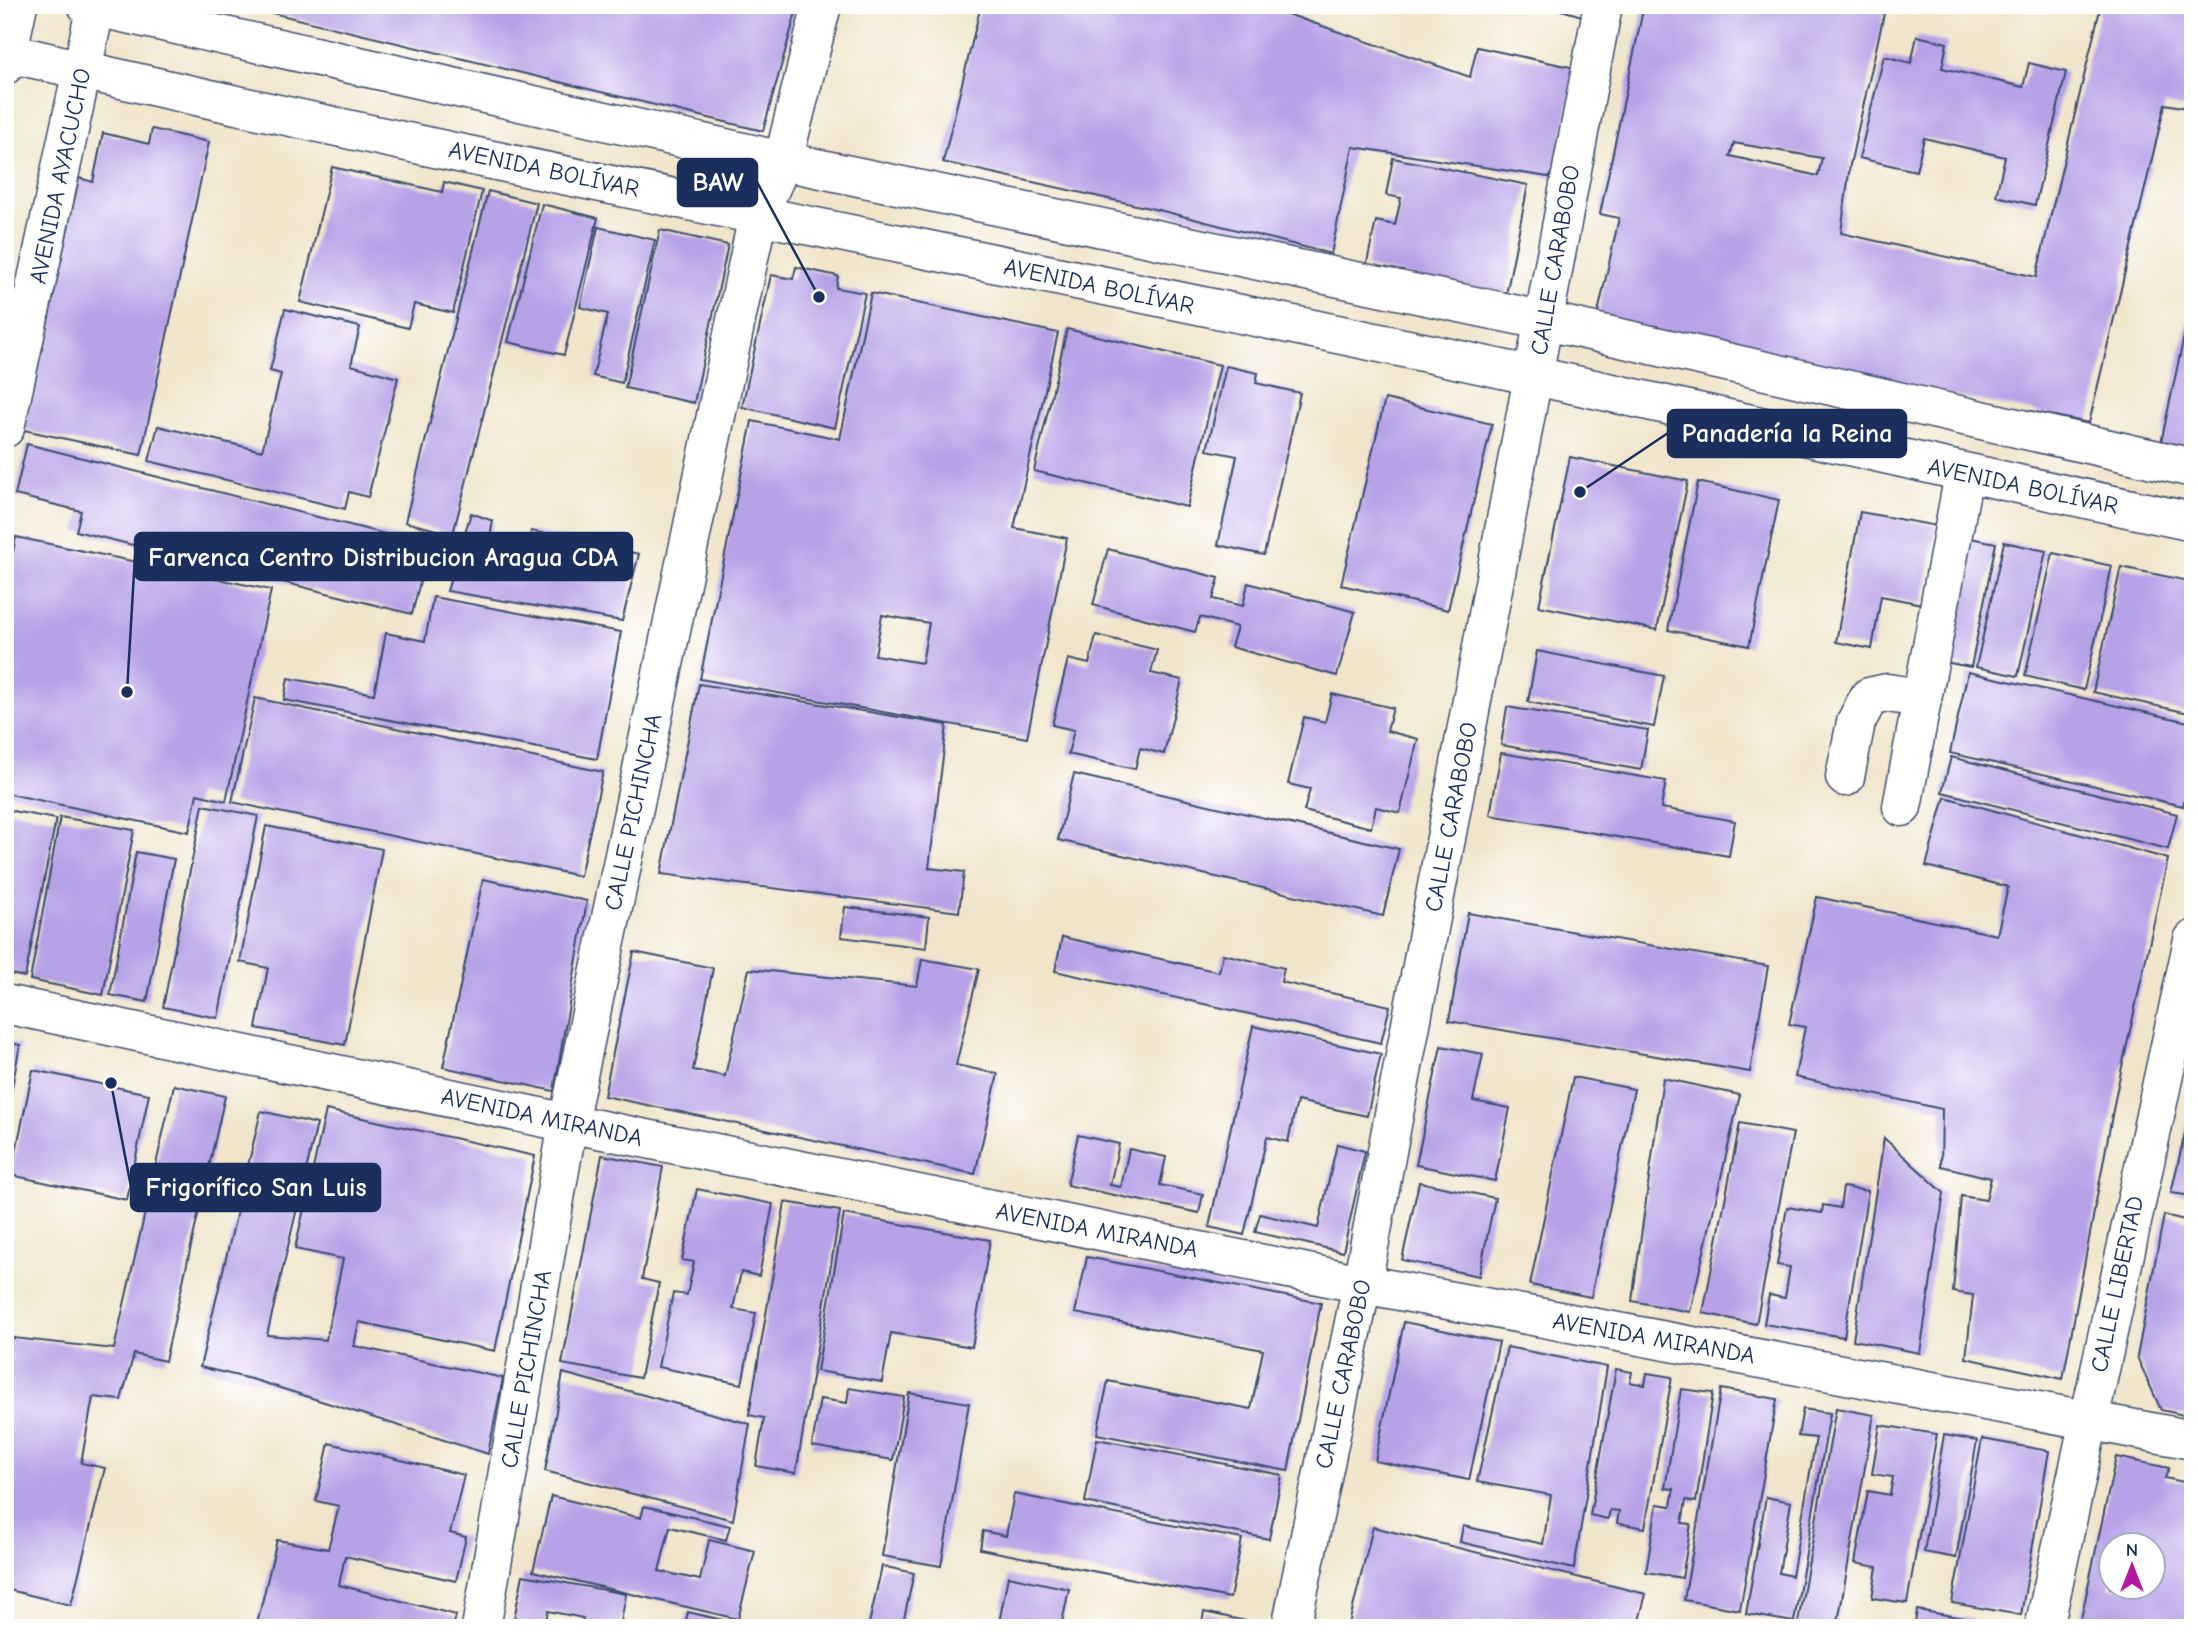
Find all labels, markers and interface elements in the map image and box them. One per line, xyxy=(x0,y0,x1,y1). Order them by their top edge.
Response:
street label: AVENIDA AYACUCHO xyxy=(23,66,97,286)
street label: AVENIDA BOLÍVAR xyxy=(446,135,642,203)
callout: BAW xyxy=(678,159,757,206)
street label: CALLE CARABOBO xyxy=(1524,163,1586,357)
text: BAW xyxy=(693,168,743,198)
street label: AVENIDA BOLÍVAR xyxy=(1001,252,1197,320)
callout: Panadería la Reina xyxy=(1668,410,1906,457)
text: Panadería la Reina xyxy=(1682,419,1892,449)
street label: AVENIDA BOLÍVAR xyxy=(1925,452,2121,520)
callout: Farvenca Centro Distribucion Aragua CDA xyxy=(135,533,632,580)
text: Farvenca Centro Distribucion Aragua CDA xyxy=(148,543,618,573)
street label: CALLE PICHINCHA xyxy=(598,711,668,913)
street label: CALLE CARABOBO xyxy=(1419,720,1483,914)
street label: AVENIDA MIRANDA xyxy=(439,1082,645,1152)
callout: Frigorífico San Luis xyxy=(131,1164,380,1211)
text: Frigorífico San Luis xyxy=(146,1173,366,1203)
street label: CALLE LIBERTAD xyxy=(2085,1193,2149,1375)
street label: AVENIDA MIRANDA xyxy=(994,1197,1200,1263)
street label: CALLE PICHINCHA xyxy=(495,1268,557,1470)
street label: CALLE CARABOBO xyxy=(1309,1277,1377,1471)
street label: AVENIDA MIRANDA xyxy=(1551,1306,1757,1370)
north arrow xyxy=(2096,1532,2166,1602)
text: N xyxy=(2126,1539,2138,1561)

